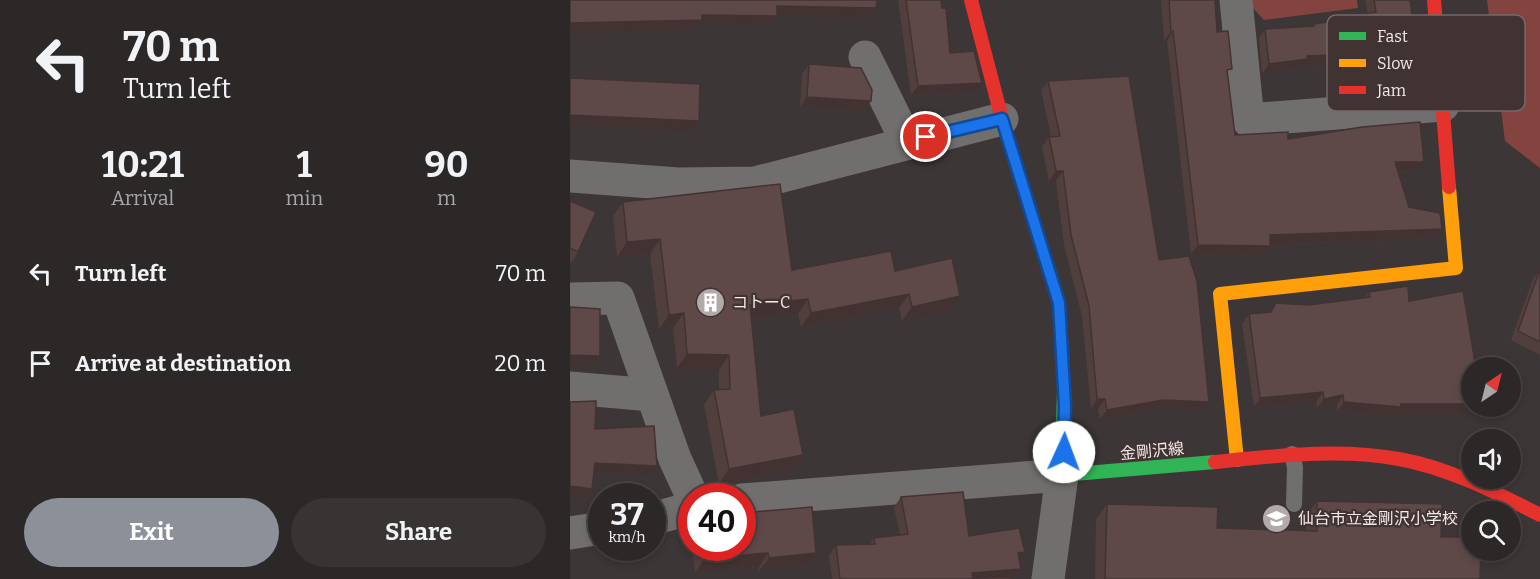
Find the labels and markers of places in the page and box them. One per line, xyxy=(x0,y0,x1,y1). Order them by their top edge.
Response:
pin xyxy=(900,111,951,162)
building icon: コトーC xyxy=(695,286,727,318)
place label: コトーC xyxy=(732,293,790,312)
school or university icon: 仙台市立金剛沢小学校 xyxy=(1261,502,1293,534)
place label: 仙台市立金剛沢小学校 xyxy=(1298,509,1458,528)

